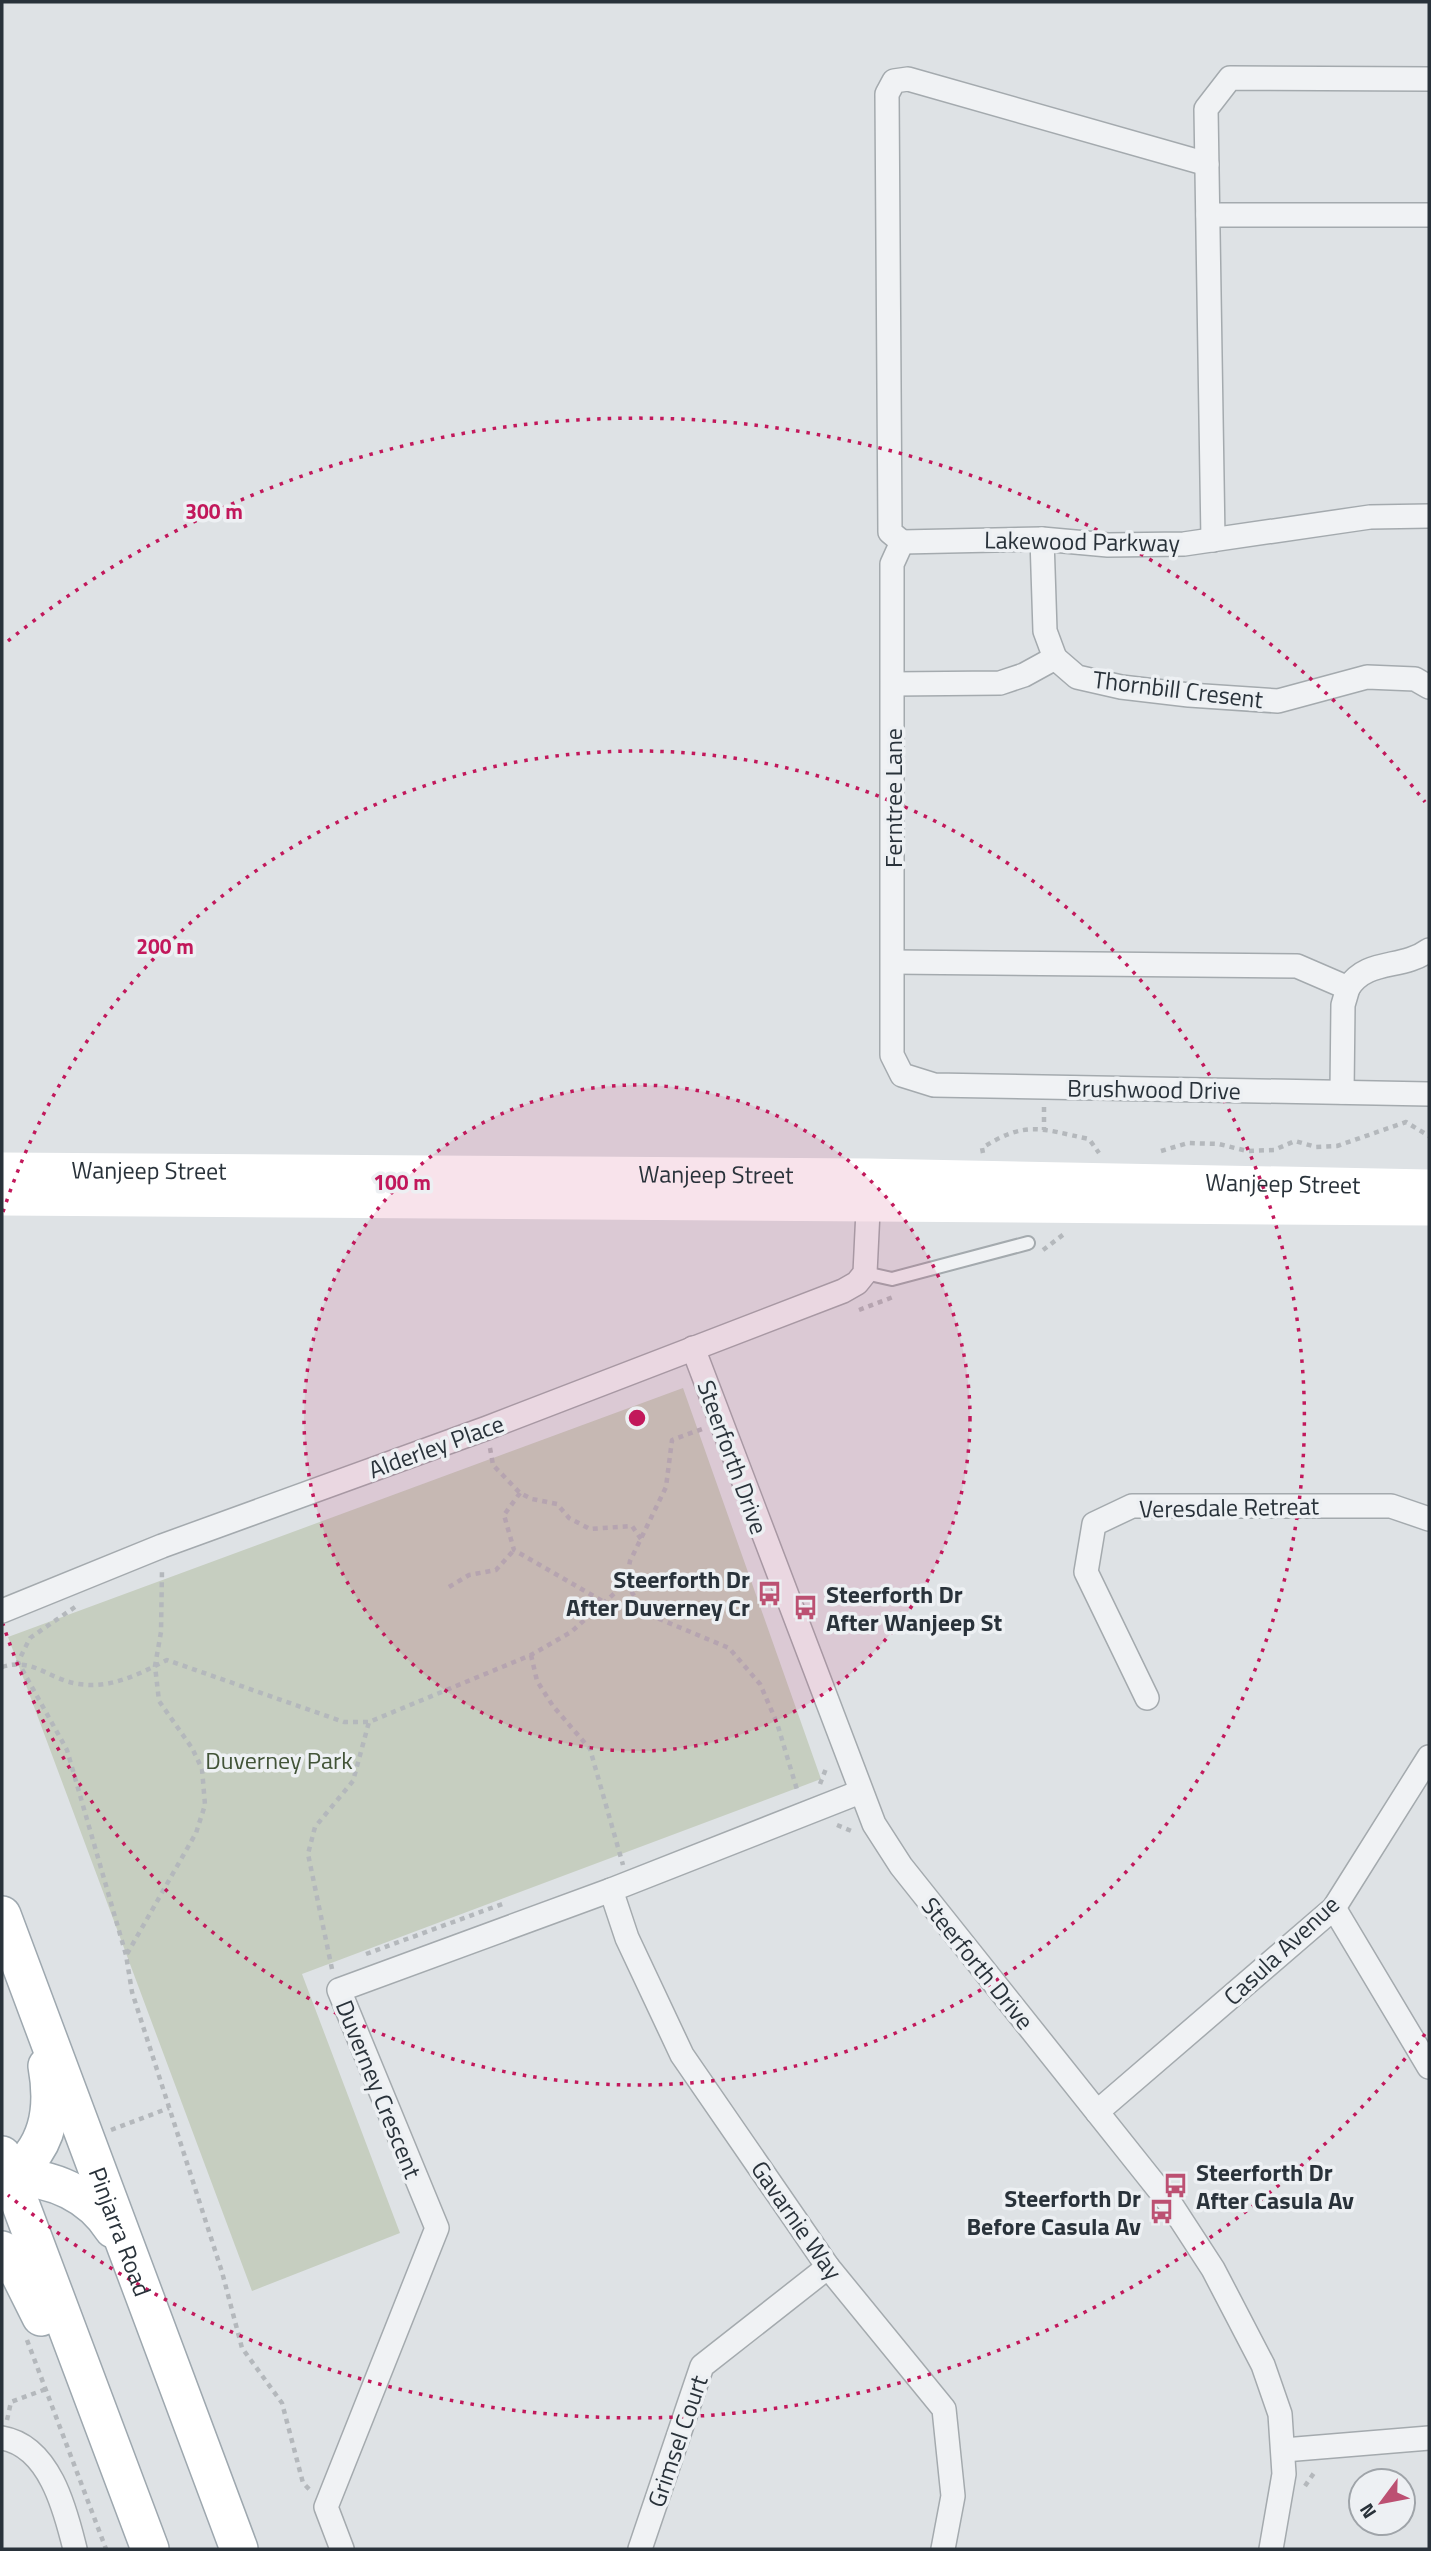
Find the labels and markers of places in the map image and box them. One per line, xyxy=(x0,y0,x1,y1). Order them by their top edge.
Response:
centre of rings xyxy=(625,1406,649,1430)
place label: Steerforth Dr After Duverney Cr xyxy=(566,1561,750,1625)
place label: Steerforth Dr After Wanjeep St xyxy=(826,1576,1002,1640)
bus stop icon: Steerforth Dr After Duverney Cr xyxy=(756,1579,784,1607)
bus stop icon: Steerforth Dr After Wanjeep St xyxy=(792,1594,820,1622)
place label: Steerforth Dr After Casula Av xyxy=(1196,2154,1354,2218)
bus stop icon: Steerforth Dr After Casula Av xyxy=(1162,2172,1190,2200)
place label: Steerforth Dr Before Casula Av xyxy=(966,2180,1141,2244)
bus stop icon: Steerforth Dr Before Casula Av xyxy=(1147,2198,1175,2226)

